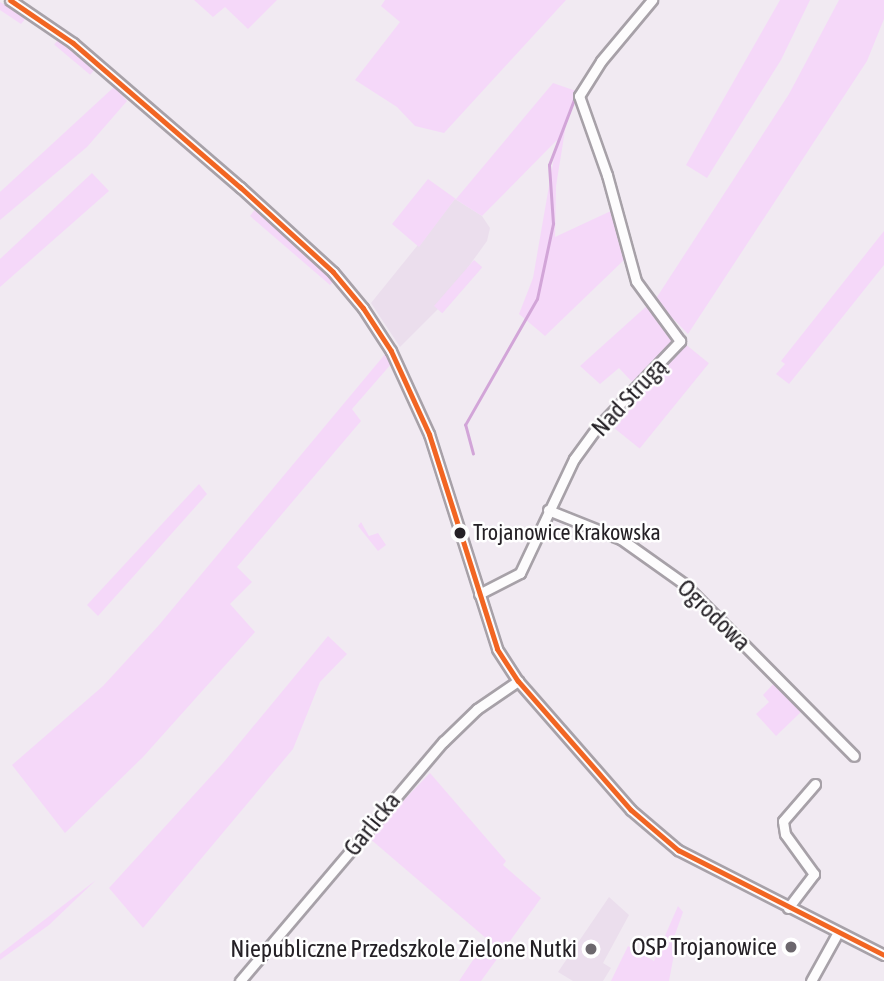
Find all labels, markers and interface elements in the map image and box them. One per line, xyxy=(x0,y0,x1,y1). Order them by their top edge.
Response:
street label: Nad Strugą xyxy=(586,352,672,442)
place label: Trojanowice Krakowska xyxy=(473,520,661,546)
marker: Trojanowice Krakowska xyxy=(453,526,467,540)
street label: Ogrodowa xyxy=(671,573,757,657)
street label: Garlicka xyxy=(338,786,406,862)
place label: OSP Trojanowice xyxy=(631,933,777,961)
place label: Niepubliczne Przedszkole Zielone Nutki xyxy=(230,935,577,963)
marker: OSP Trojanowice xyxy=(783,939,799,955)
marker: Niepubliczne Przedszkole Zielone Nutki xyxy=(583,941,599,957)

